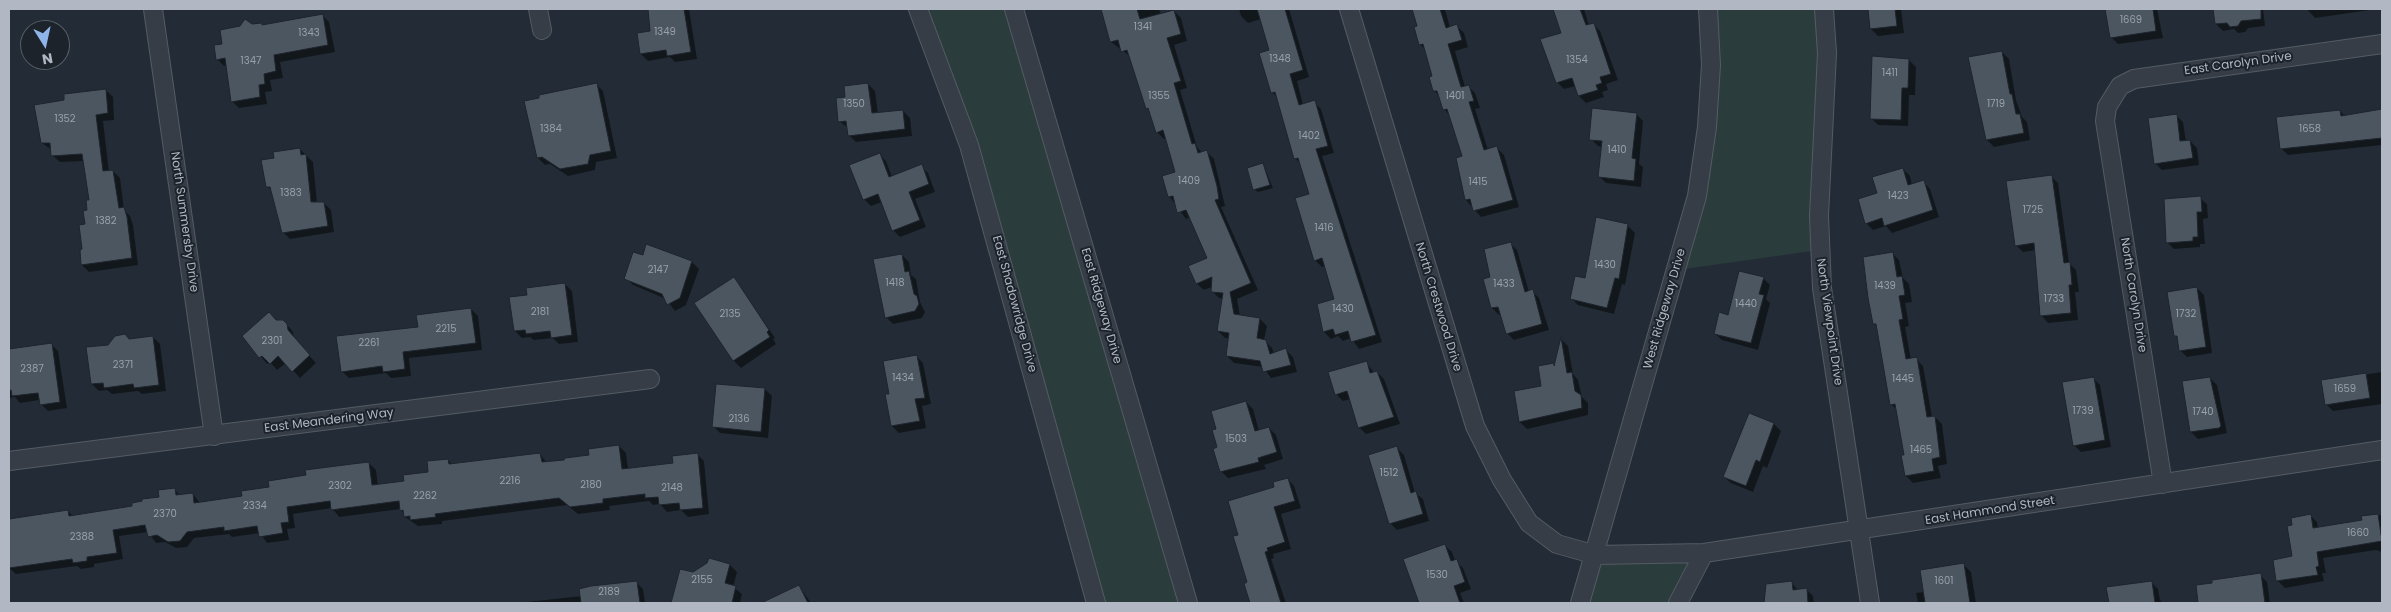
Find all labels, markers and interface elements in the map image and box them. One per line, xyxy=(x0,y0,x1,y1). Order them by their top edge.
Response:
house number: 1669 xyxy=(2120,14,2142,26)
north arrow xyxy=(20,20,70,70)
house number: 1341 xyxy=(1134,21,1152,33)
house number: 1349 xyxy=(654,26,676,38)
house number: 1343 xyxy=(298,27,320,39)
text: N xyxy=(41,48,54,70)
street label: East Carolyn Drive xyxy=(2183,49,2293,79)
house number: 1348 xyxy=(1269,53,1291,65)
house number: 1354 xyxy=(1566,54,1588,66)
house number: 1347 xyxy=(241,55,261,67)
house number: 1411 xyxy=(1882,67,1898,79)
house number: 1355 xyxy=(1148,90,1170,102)
house number: 1401 xyxy=(1446,90,1464,102)
house number: 1350 xyxy=(843,98,865,110)
house number: 1719 xyxy=(1987,98,2005,110)
house number: 1352 xyxy=(54,113,76,125)
house number: 1384 xyxy=(540,123,562,135)
house number: 1658 xyxy=(2299,123,2321,135)
house number: 1402 xyxy=(1298,130,1320,142)
house number: 1410 xyxy=(1608,144,1626,156)
street label: North Summersby Drive xyxy=(167,151,201,293)
house number: 1409 xyxy=(1178,175,1200,187)
house number: 1415 xyxy=(1469,176,1487,188)
house number: 1383 xyxy=(280,187,302,199)
house number: 1423 xyxy=(1887,190,1909,202)
house number: 1725 xyxy=(2023,204,2043,216)
house number: 1382 xyxy=(95,215,117,227)
house number: 1416 xyxy=(1314,222,1334,234)
street label: East Shadowridge Drive xyxy=(989,234,1039,374)
street label: North Carolyn Drive xyxy=(2117,237,2149,353)
street label: North Crestwood Drive xyxy=(1411,241,1465,373)
street label: East Ridgeway Drive xyxy=(1078,246,1124,366)
street label: West Ridgeway Drive xyxy=(1641,247,1689,371)
street label: North Viewpoint Drive xyxy=(1813,257,1845,387)
house number: 1430 xyxy=(1594,259,1616,271)
house number: 2147 xyxy=(648,264,668,276)
house number: 1418 xyxy=(886,277,904,289)
house number: 1433 xyxy=(1493,278,1515,290)
house number: 1439 xyxy=(1874,280,1896,292)
house number: 1733 xyxy=(2044,293,2064,305)
house number: 1440 xyxy=(1735,298,1757,310)
house number: 1430 xyxy=(1332,303,1354,315)
house number: 2181 xyxy=(531,306,549,318)
house number: 2135 xyxy=(719,308,741,320)
house number: 1732 xyxy=(2176,308,2196,320)
house number: 2215 xyxy=(436,323,456,335)
house number: 2301 xyxy=(261,335,283,347)
house number: 2261 xyxy=(358,337,380,349)
house number: 2371 xyxy=(113,359,133,371)
house number: 2387 xyxy=(20,363,44,375)
house number: 1434 xyxy=(892,372,914,384)
house number: 1445 xyxy=(1892,373,1914,385)
house number: 1659 xyxy=(2334,383,2356,395)
house number: 1739 xyxy=(2073,405,2093,417)
street label: East Meandering Way xyxy=(263,406,395,436)
house number: 1740 xyxy=(2192,406,2214,418)
house number: 2136 xyxy=(728,413,750,425)
house number: 1503 xyxy=(1225,433,1247,445)
house number: 1465 xyxy=(1910,444,1932,456)
house number: 1512 xyxy=(1380,467,1398,479)
house number: 2216 xyxy=(499,475,521,487)
house number: 2180 xyxy=(580,479,602,491)
house number: 2302 xyxy=(328,480,352,492)
house number: 2148 xyxy=(661,482,683,494)
house number: 2262 xyxy=(413,490,437,502)
street label: East Hammond Street xyxy=(1924,494,2056,528)
house number: 2334 xyxy=(243,500,267,512)
house number: 2370 xyxy=(153,508,177,520)
house number: 1660 xyxy=(2347,527,2369,539)
house number: 2388 xyxy=(70,531,94,543)
house number: 1530 xyxy=(1426,569,1448,581)
house number: 2155 xyxy=(691,574,713,586)
house number: 1601 xyxy=(1934,575,1954,587)
house number: 2189 xyxy=(598,586,620,598)

